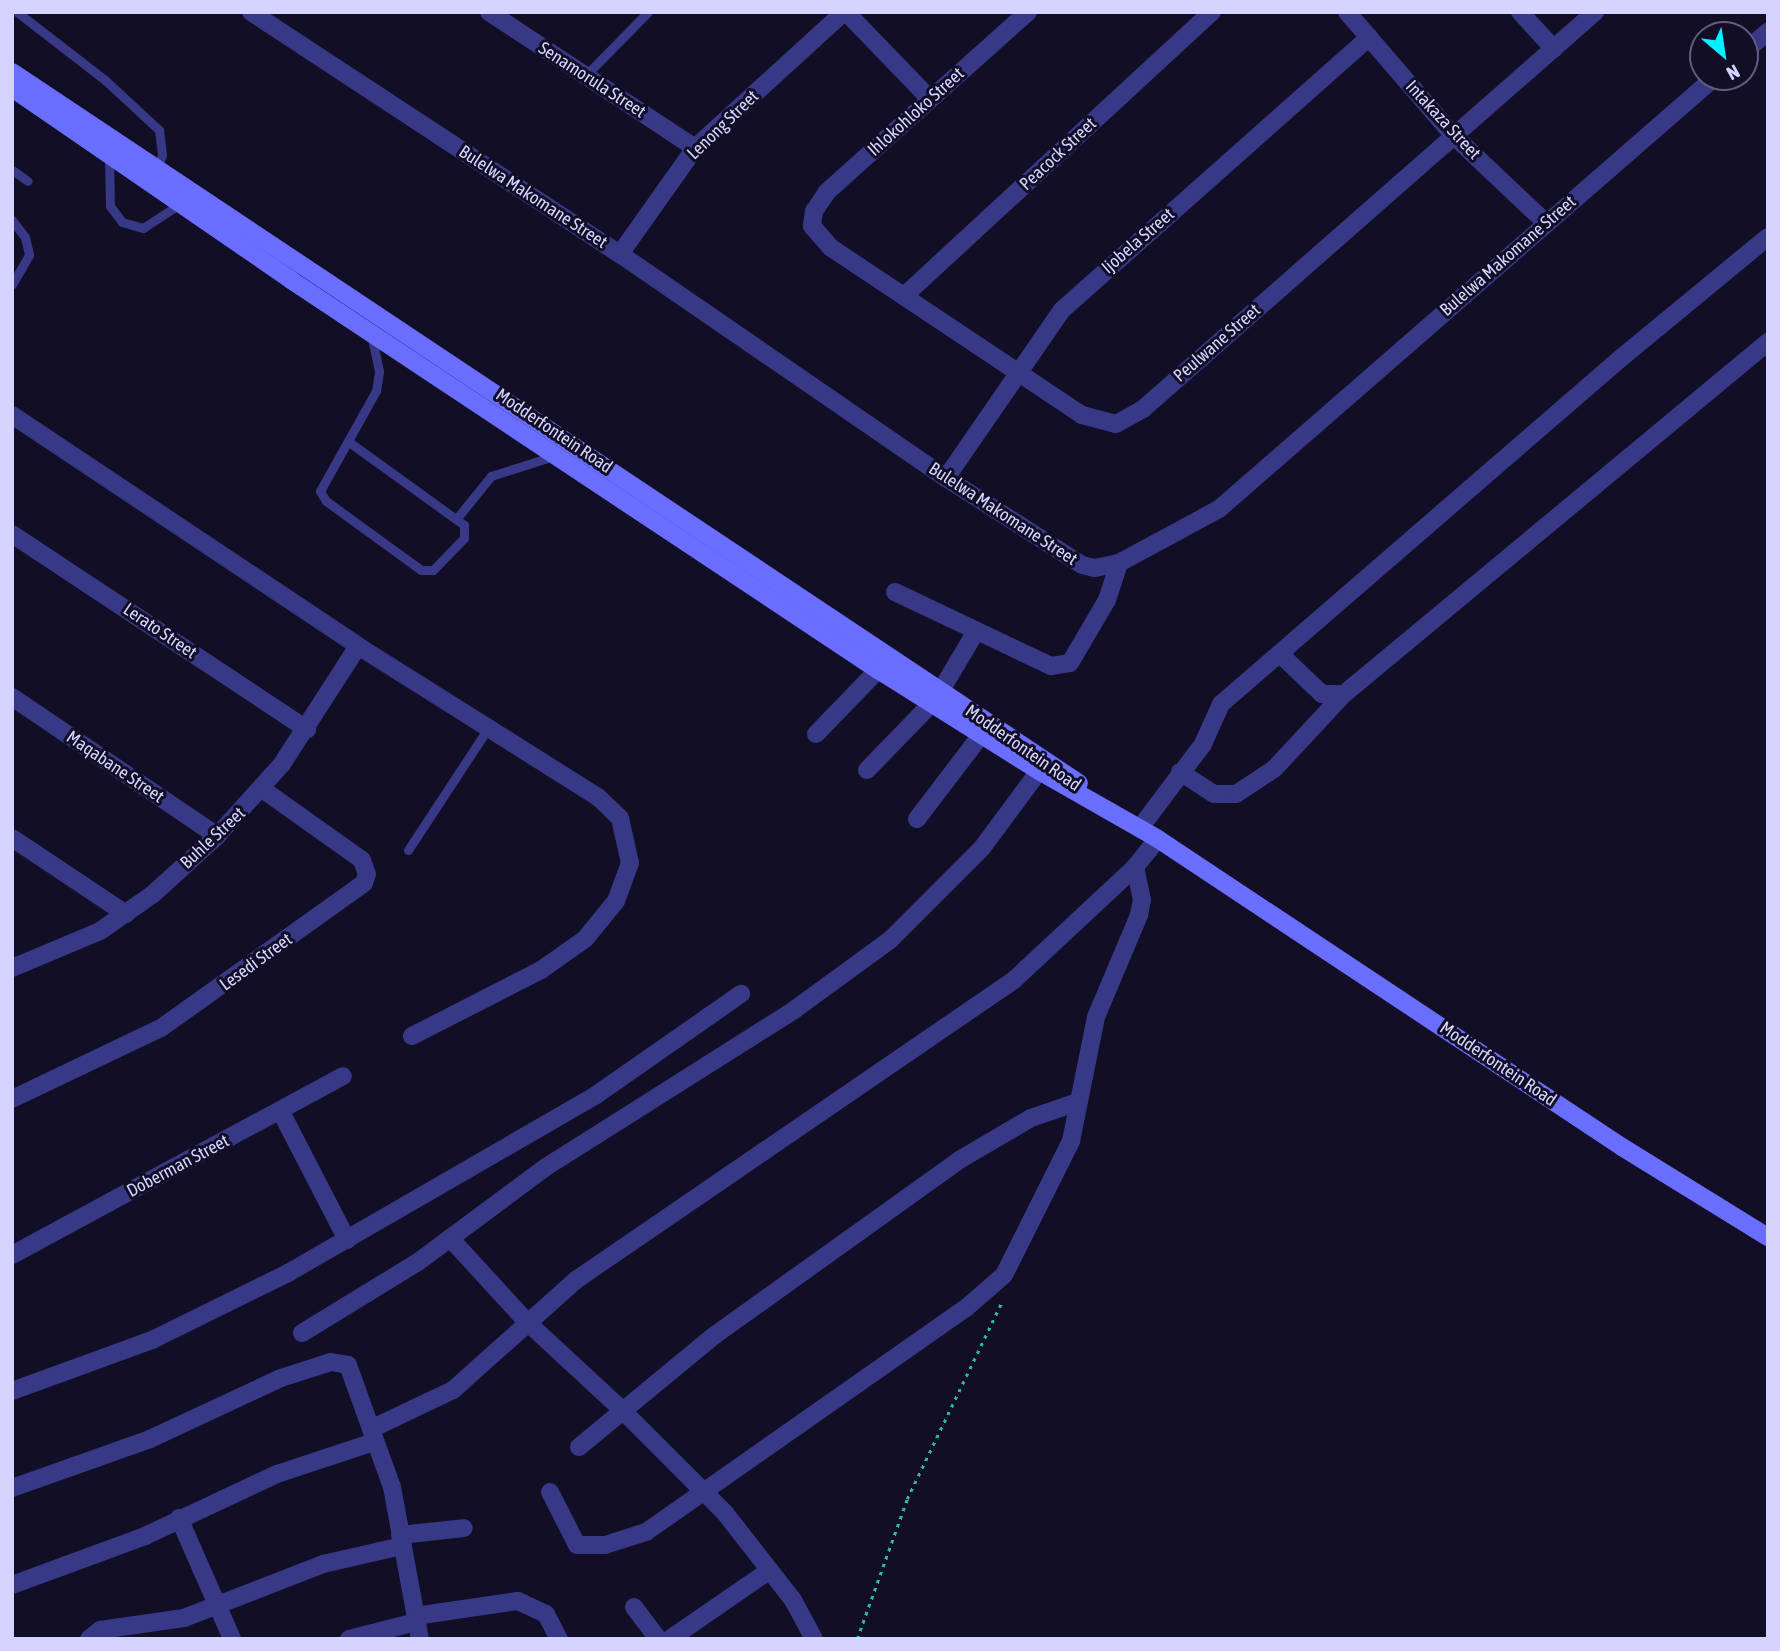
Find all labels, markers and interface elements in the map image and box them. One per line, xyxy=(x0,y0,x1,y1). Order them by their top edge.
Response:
north arrow xyxy=(1689,21,1759,91)
street label: Senamorula Street xyxy=(534,37,650,123)
text: N xyxy=(1723,60,1743,85)
street label: Ihlokohloko Street xyxy=(863,63,969,161)
street label: Intakaza Street xyxy=(1401,76,1485,164)
street label: Lenong Street xyxy=(683,86,763,164)
street label: Peacock Street xyxy=(1015,113,1101,195)
street label: Bulelwa Makomane Street xyxy=(455,141,611,253)
street label: Bulelwa Makomane Street xyxy=(1436,191,1580,321)
street label: Ijobela Street xyxy=(1097,204,1179,278)
street label: Peulwane Street xyxy=(1169,299,1265,387)
street label: Modderfontein Road xyxy=(492,384,616,478)
street label: Bulelwa Makomane Street xyxy=(925,458,1081,570)
street label: Lerato Street xyxy=(119,599,201,663)
street label: Modderfontein Road xyxy=(961,700,1085,796)
street label: Maqabane Street xyxy=(62,726,168,808)
street label: Buhle Street xyxy=(176,803,250,873)
street label: Lesedi Street xyxy=(216,929,296,995)
street label: Modderfontein Road xyxy=(1436,1017,1560,1111)
street label: Doberman Street xyxy=(123,1130,233,1202)

